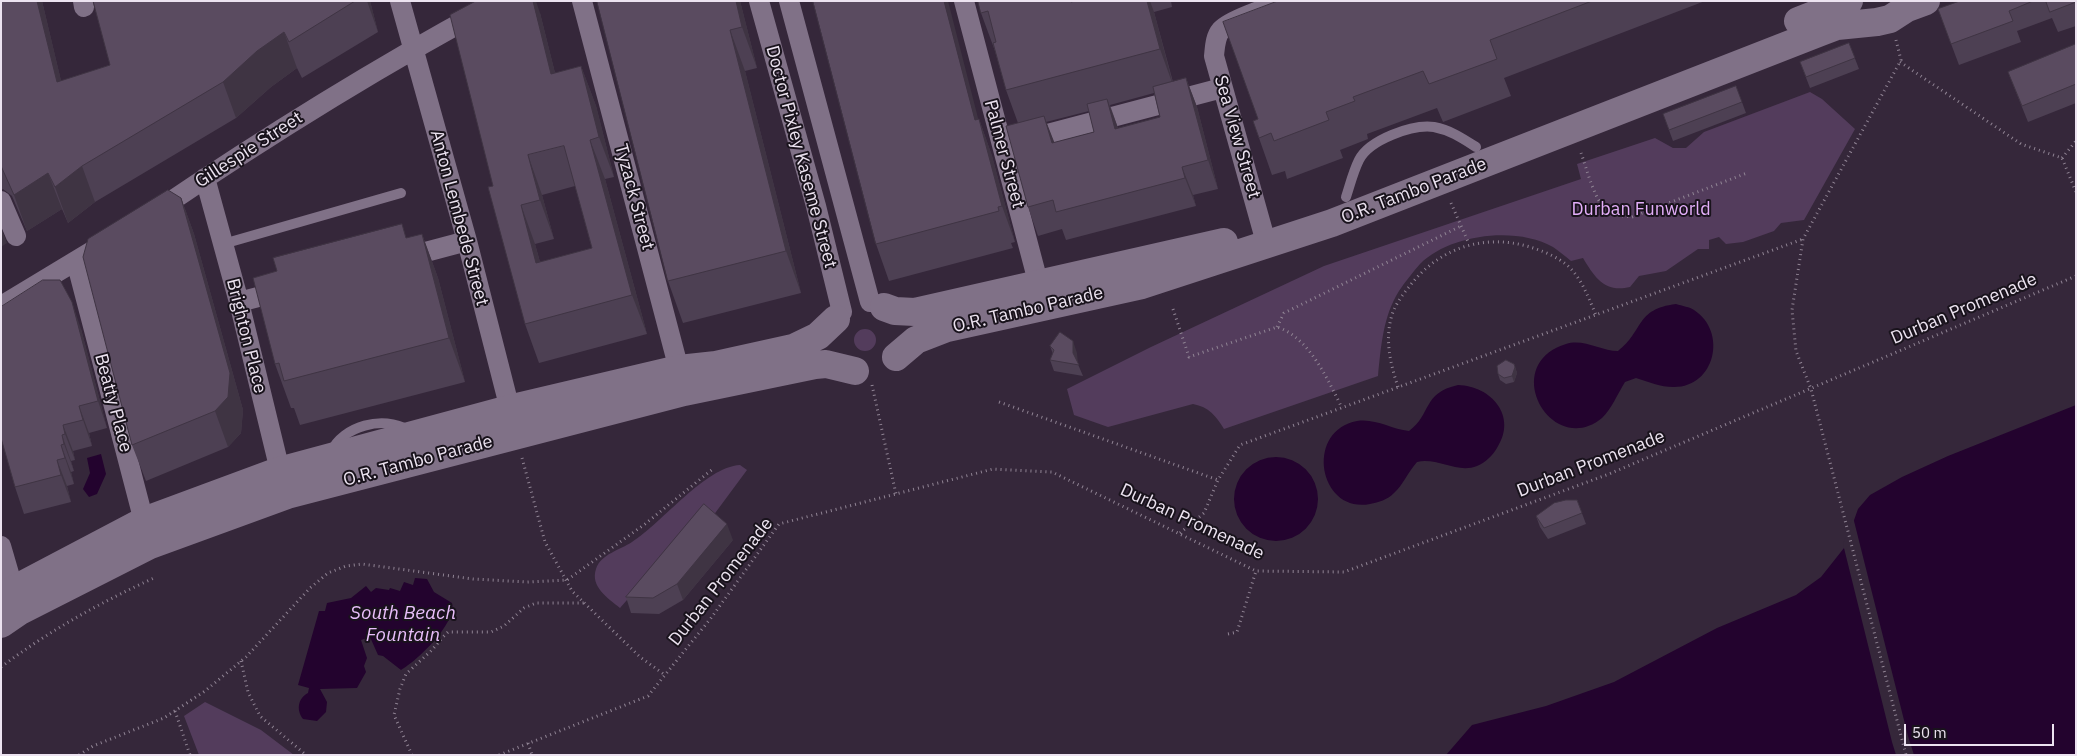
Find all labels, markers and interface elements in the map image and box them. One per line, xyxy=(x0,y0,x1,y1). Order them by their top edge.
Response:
street label: Doctor Pixley Kaseme Street xyxy=(761,43,841,271)
street label: Sea View Street xyxy=(1209,73,1265,201)
street label: Palmer Street xyxy=(979,98,1029,210)
street label: Gillespie Street xyxy=(191,107,307,193)
street label: Anton Lembede Street xyxy=(425,128,493,308)
street label: Tyzack Street xyxy=(610,142,658,252)
street label: O.R. Tambo Parade xyxy=(1338,153,1490,229)
park label: Durban Funworld xyxy=(1571,199,1711,221)
street label: Durban Promenade xyxy=(1888,268,2040,350)
street label: Brighton Place xyxy=(221,276,271,396)
street label: O.R. Tambo Parade xyxy=(951,282,1105,338)
street label: Beatty Place xyxy=(89,351,137,455)
street label: Durban Promenade xyxy=(1514,426,1668,502)
street label: O.R. Tambo Parade xyxy=(341,431,495,491)
street label: Durban Promenade xyxy=(1117,479,1267,565)
street label: Durban Promenade xyxy=(664,514,778,650)
water label: South Beach Fountain xyxy=(350,603,456,647)
scale bar xyxy=(1907,714,2057,746)
text: 50 m xyxy=(1912,723,1947,742)

